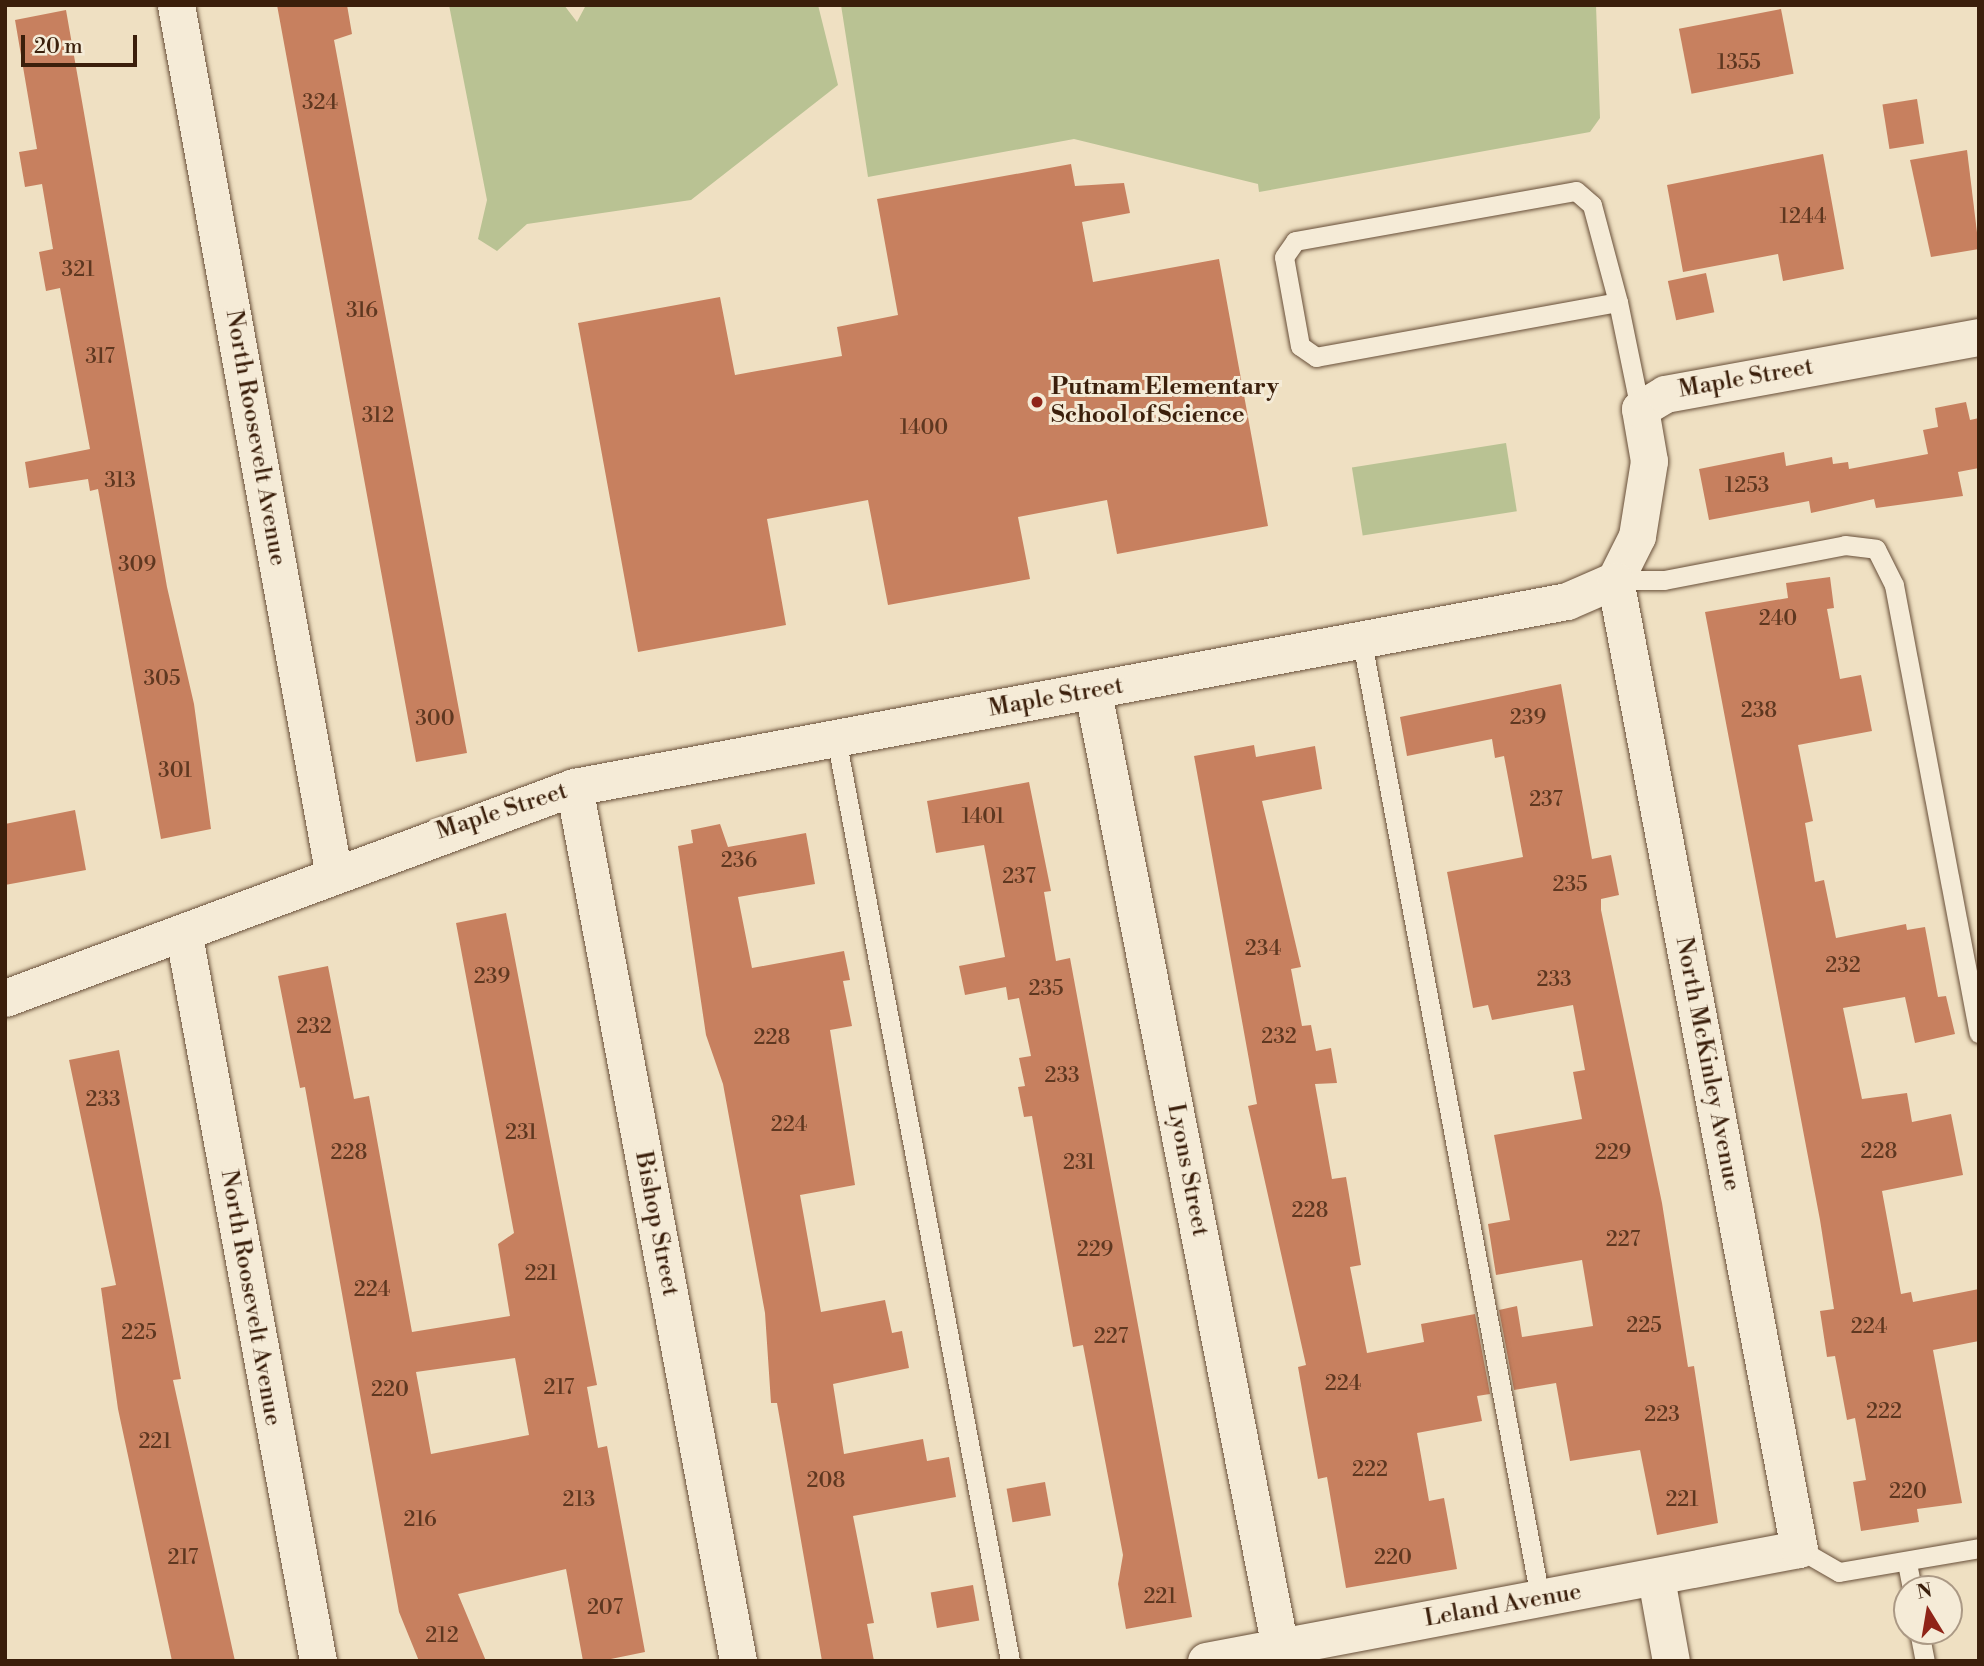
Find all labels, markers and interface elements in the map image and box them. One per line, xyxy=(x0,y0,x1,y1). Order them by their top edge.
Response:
scale bar xyxy=(24,21,140,65)
text: 20 m xyxy=(34,34,83,60)
house number: 1355 xyxy=(1717,50,1761,76)
house number: 324 xyxy=(302,90,338,116)
house number: 1244 xyxy=(1779,204,1827,230)
house number: 321 xyxy=(62,257,94,283)
house number: 316 xyxy=(346,298,378,324)
street label: North Roosevelt Avenue xyxy=(218,308,292,568)
house number: 317 xyxy=(85,344,115,370)
street label: Maple Street xyxy=(1676,353,1816,405)
place label: Putnam Elementary School of Science xyxy=(1051,374,1279,430)
marker: Putnam Elementary School of Science xyxy=(1029,394,1045,410)
house number: 312 xyxy=(362,403,394,429)
house number: 1400 xyxy=(900,415,948,441)
house number: 313 xyxy=(104,468,136,494)
house number: 1253 xyxy=(1725,473,1769,499)
house number: 309 xyxy=(118,552,156,578)
house number: 240 xyxy=(1759,606,1797,632)
house number: 305 xyxy=(143,666,181,692)
street label: Maple Street xyxy=(986,672,1126,724)
house number: 238 xyxy=(1741,698,1777,724)
house number: 239 xyxy=(1510,705,1546,731)
house number: 300 xyxy=(415,706,455,732)
house number: 301 xyxy=(158,758,192,784)
street label: Maple Street xyxy=(433,777,571,847)
house number: 237 xyxy=(1529,787,1563,813)
house number: 1401 xyxy=(961,804,1005,830)
house number: 236 xyxy=(721,848,757,874)
house number: 237 xyxy=(1002,864,1036,890)
house number: 235 xyxy=(1552,872,1588,898)
street label: North McKinley Avenue xyxy=(1668,935,1746,1193)
house number: 234 xyxy=(1245,936,1281,962)
house number: 232 xyxy=(1825,953,1861,979)
house number: 239 xyxy=(474,964,510,990)
house number: 233 xyxy=(1536,967,1572,993)
house number: 235 xyxy=(1028,976,1064,1002)
house number: 232 xyxy=(296,1014,332,1040)
house number: 232 xyxy=(1261,1024,1297,1050)
house number: 228 xyxy=(754,1025,790,1051)
house number: 233 xyxy=(1044,1063,1080,1089)
house number: 233 xyxy=(85,1087,121,1113)
street label: Lyons Street xyxy=(1160,1101,1214,1239)
house number: 224 xyxy=(771,1112,807,1138)
house number: 231 xyxy=(505,1120,537,1146)
house number: 228 xyxy=(1861,1139,1897,1165)
house number: 228 xyxy=(331,1140,367,1166)
house number: 229 xyxy=(1595,1140,1631,1166)
street label: Bishop Street xyxy=(628,1149,684,1299)
house number: 231 xyxy=(1063,1150,1095,1176)
street label: North Roosevelt Avenue xyxy=(213,1168,287,1428)
house number: 228 xyxy=(1292,1198,1328,1224)
house number: 227 xyxy=(1606,1227,1640,1253)
house number: 229 xyxy=(1077,1237,1113,1263)
house number: 221 xyxy=(524,1261,558,1287)
house number: 224 xyxy=(354,1277,390,1303)
house number: 225 xyxy=(1626,1313,1662,1339)
house number: 224 xyxy=(1851,1314,1887,1340)
house number: 225 xyxy=(121,1320,157,1346)
house number: 227 xyxy=(1094,1324,1128,1350)
house number: 224 xyxy=(1325,1371,1361,1397)
house number: 217 xyxy=(544,1375,574,1401)
house number: 220 xyxy=(371,1377,409,1403)
house number: 222 xyxy=(1866,1399,1902,1425)
house number: 223 xyxy=(1644,1402,1680,1428)
house number: 221 xyxy=(138,1429,172,1455)
house number: 222 xyxy=(1352,1457,1388,1483)
house number: 208 xyxy=(807,1468,845,1494)
house number: 220 xyxy=(1889,1479,1927,1505)
house number: 213 xyxy=(563,1487,595,1513)
house number: 221 xyxy=(1665,1487,1699,1513)
house number: 216 xyxy=(403,1507,437,1533)
house number: 217 xyxy=(168,1545,198,1571)
house number: 220 xyxy=(1374,1545,1412,1571)
north arrow xyxy=(1893,1575,1963,1645)
street label: Leland Avenue xyxy=(1422,1578,1584,1634)
text: N xyxy=(1915,1578,1934,1605)
house number: 221 xyxy=(1143,1584,1177,1610)
house number: 207 xyxy=(587,1595,623,1621)
house number: 212 xyxy=(425,1623,459,1649)

